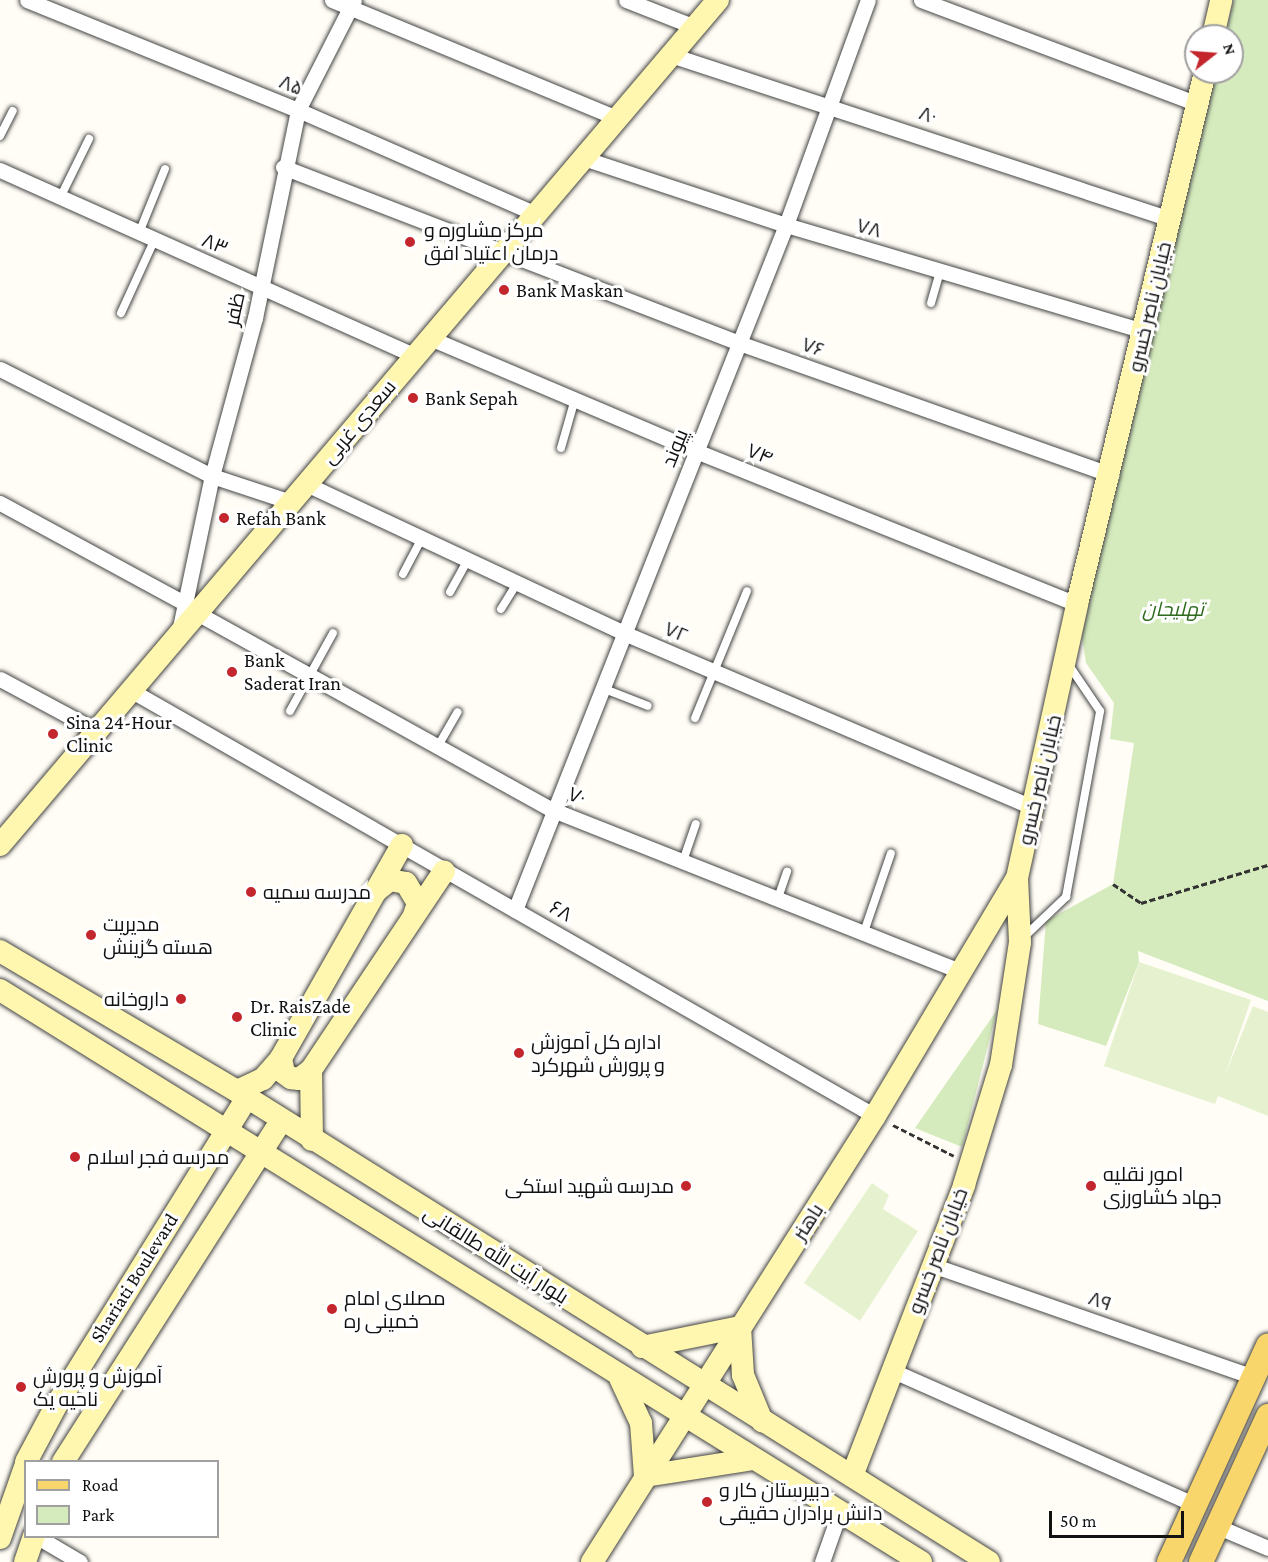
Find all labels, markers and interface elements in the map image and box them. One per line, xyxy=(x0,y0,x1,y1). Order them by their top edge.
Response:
north arrow xyxy=(1184,24,1244,84)
text: N xyxy=(1220,41,1240,57)
street label: ۸۵ xyxy=(276,69,306,101)
street label: ۸۰ xyxy=(916,101,940,129)
street label: ۷۸ xyxy=(854,213,884,243)
place label: مرکز مشاوره و درمان اعتیاد افق xyxy=(424,219,558,266)
street label: ۸۳ xyxy=(198,228,232,260)
marker: مرکز مشاوره و درمان اعتیاد افق xyxy=(401,233,419,251)
street label: خیابان ناصر خسرو xyxy=(1123,240,1177,374)
place label: Bank Maskan xyxy=(516,278,623,302)
marker: Bank Maskan xyxy=(497,283,511,297)
street label: ظفر xyxy=(220,290,250,328)
street label: ۷۶ xyxy=(799,332,827,362)
street label: سعدی غربی xyxy=(317,375,401,469)
place label: Bank Sepah xyxy=(425,386,518,410)
marker: Bank Sepah xyxy=(406,391,420,405)
street label: پیوند xyxy=(657,426,693,470)
street label: ۷۴ xyxy=(744,438,776,470)
place label: Refah Bank xyxy=(236,506,326,530)
marker: Refah Bank xyxy=(217,511,231,525)
park label: تهلیجان xyxy=(1142,597,1204,621)
street label: ۷۲ xyxy=(661,616,691,648)
place label: Bank Saderat Iran xyxy=(244,648,341,695)
marker: Bank Saderat Iran xyxy=(225,665,239,679)
place label: Sina 24-Hour Clinic xyxy=(66,710,172,757)
street label: خیابان ناصر خسرو xyxy=(1013,713,1067,847)
marker: Sina 24-Hour Clinic xyxy=(44,725,62,743)
street label: ۷۰ xyxy=(564,782,590,810)
place label: مدرسه سمیه xyxy=(263,880,371,904)
marker: مدرسه سمیه xyxy=(244,885,258,899)
street label: ۶۸ xyxy=(546,895,576,927)
place label: مدیریت هسته گزینش xyxy=(103,912,213,959)
marker: مدیریت هسته گزینش xyxy=(84,928,98,942)
place label: داروخانه xyxy=(104,987,169,1011)
marker: داروخانه xyxy=(174,992,188,1006)
place label: Dr. RaisZade Clinic xyxy=(250,994,351,1041)
marker: Dr. RaisZade Clinic xyxy=(228,1008,246,1026)
place label: اداره کل آموزش و پرورش شهرکرد xyxy=(531,1030,665,1077)
marker: اداره کل آموزش و پرورش شهرکرد xyxy=(512,1046,526,1060)
place label: مدرسه فجر اسلام xyxy=(87,1145,229,1169)
marker: مدرسه فجر اسلام xyxy=(68,1150,82,1164)
place label: امور نقلیه جهاد کشاورزی xyxy=(1103,1162,1222,1209)
place label: مدرسه شهید استکی xyxy=(505,1174,674,1198)
marker: مدرسه شهید استکی xyxy=(679,1179,693,1193)
marker: امور نقلیه جهاد کشاورزی xyxy=(1084,1179,1098,1193)
street label: خیابان ناصر خسرو xyxy=(903,1185,973,1317)
street label: باهنر xyxy=(787,1199,829,1245)
street label: بلوار آیت الله طالقانی xyxy=(419,1201,573,1309)
street label: Shariati Boulevard xyxy=(85,1209,183,1347)
place label: مصلای امام خمینی ره xyxy=(344,1286,446,1333)
street label: ۸۹ xyxy=(1085,1286,1115,1316)
marker: مصلای امام خمینی ره xyxy=(325,1302,339,1316)
place label: آموزش و پرورش ناحیه یک xyxy=(33,1364,162,1411)
marker: آموزش و پرورش ناحیه یک xyxy=(14,1380,28,1394)
legend xyxy=(24,1460,219,1538)
text: Road xyxy=(82,1475,119,1495)
place label: دبیرستان کار و دانش برادران حقیقی xyxy=(719,1478,882,1525)
marker: دبیرستان کار و دانش برادران حقیقی xyxy=(700,1495,714,1509)
scale bar xyxy=(1052,1499,1187,1537)
text: Park xyxy=(82,1505,114,1525)
text: 50 m xyxy=(1060,1511,1097,1531)

